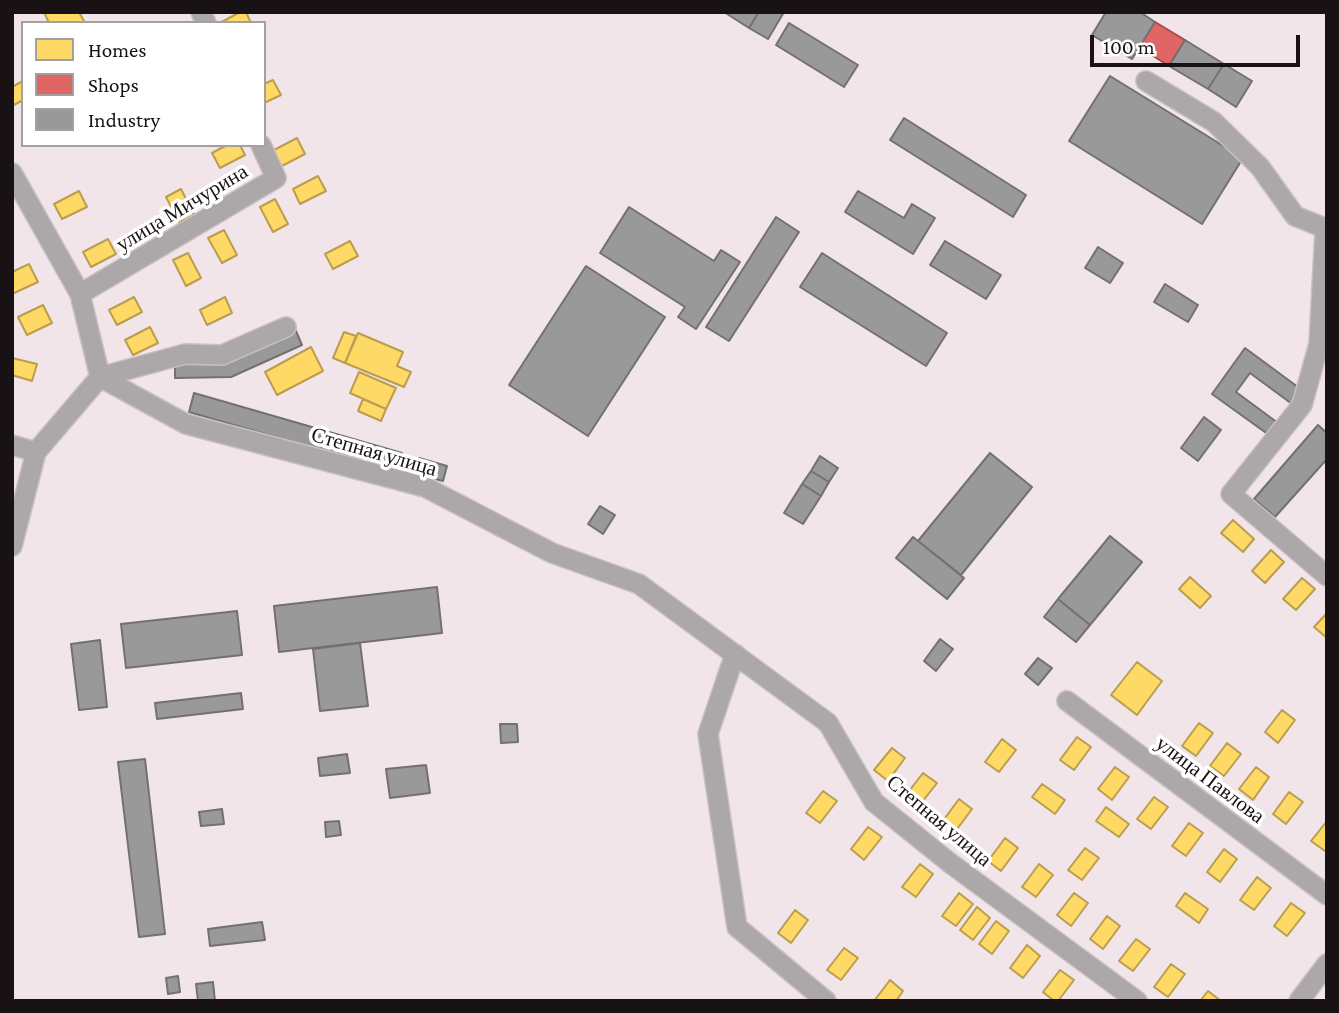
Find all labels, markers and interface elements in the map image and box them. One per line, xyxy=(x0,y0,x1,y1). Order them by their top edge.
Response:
legend xyxy=(21,21,266,147)
scale bar xyxy=(1094,21,1304,65)
text: 100 m xyxy=(1103,35,1155,59)
text: Homes xyxy=(88,38,147,62)
text: Shops xyxy=(88,73,139,97)
text: Industry xyxy=(88,108,160,132)
street label: улица Мичурина xyxy=(112,159,252,257)
street label: Степная улица xyxy=(308,422,440,482)
street label: улица Павлова xyxy=(1151,731,1269,829)
street label: Степная улица xyxy=(881,770,997,872)

